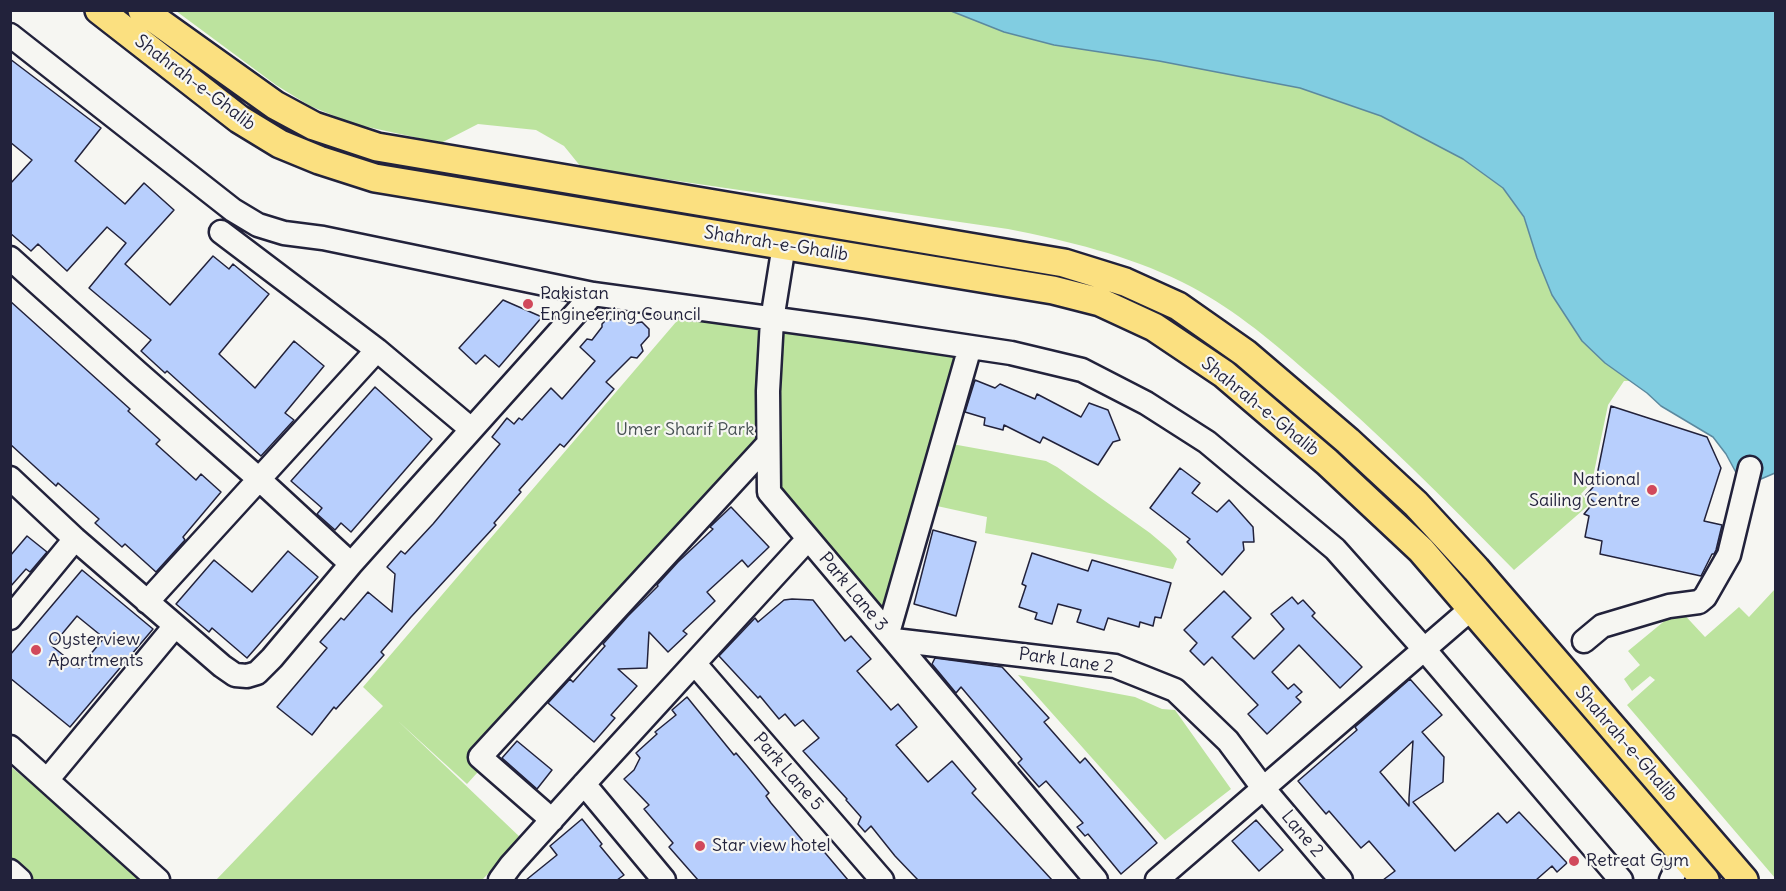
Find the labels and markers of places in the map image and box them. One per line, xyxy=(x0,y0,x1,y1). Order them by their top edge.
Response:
place label: Pakistan Engineering Council xyxy=(540,283,701,326)
marker: Pakistan Engineering Council xyxy=(521,297,535,311)
place label: National Sailing Centre xyxy=(1529,469,1640,512)
marker: National Sailing Centre xyxy=(1645,483,1659,497)
place label: Oysterview Apartments xyxy=(48,629,144,672)
marker: Oysterview Apartments xyxy=(29,643,43,657)
place label: Star view hotel xyxy=(712,835,831,857)
marker: Star view hotel xyxy=(693,839,707,853)
place label: Retreat Gym xyxy=(1586,850,1689,872)
marker: Retreat Gym xyxy=(1567,854,1581,868)

